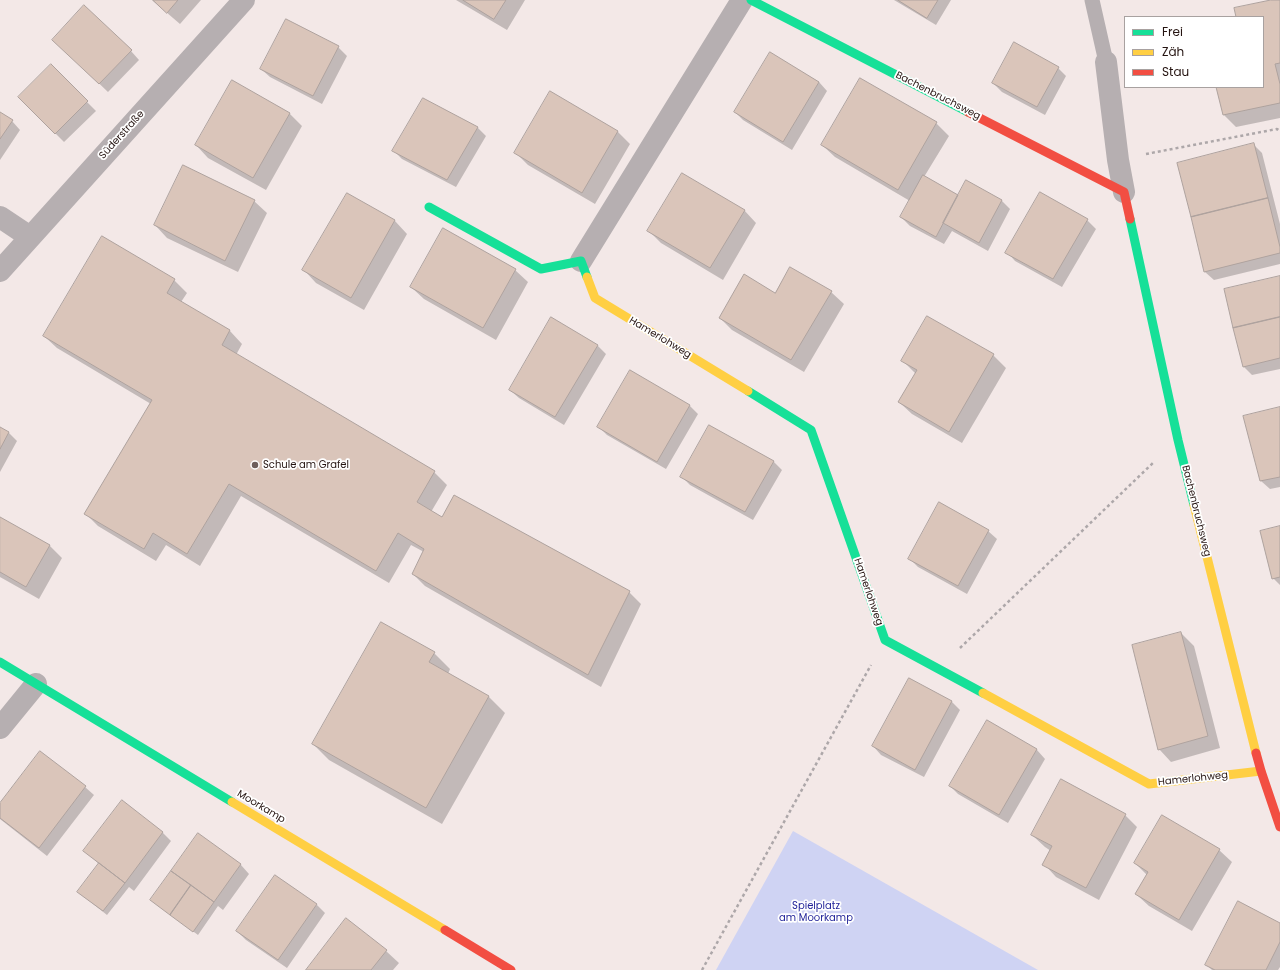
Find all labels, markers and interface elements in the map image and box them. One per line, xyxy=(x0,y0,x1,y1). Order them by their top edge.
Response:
legend xyxy=(1124,16,1264,88)
text: Frei xyxy=(1162,23,1183,40)
text: Zäh xyxy=(1162,43,1184,60)
text: Stau xyxy=(1162,63,1189,80)
street label: Bachenbruchsweg xyxy=(894,69,982,123)
street label: Süderstraße xyxy=(97,108,147,162)
street label: Hamerlohweg xyxy=(627,315,693,361)
place label: Schule am Grafel xyxy=(263,459,349,471)
marker: Schule am Grafel xyxy=(250,460,260,470)
street label: Bachenbruchsweg xyxy=(1179,464,1213,558)
street label: Hamerlohweg xyxy=(851,557,885,627)
street label: Hamerlohweg xyxy=(1157,769,1229,789)
street label: Moorkamp xyxy=(235,788,287,826)
park label: Spielplatz am Moorkamp xyxy=(779,900,853,924)

